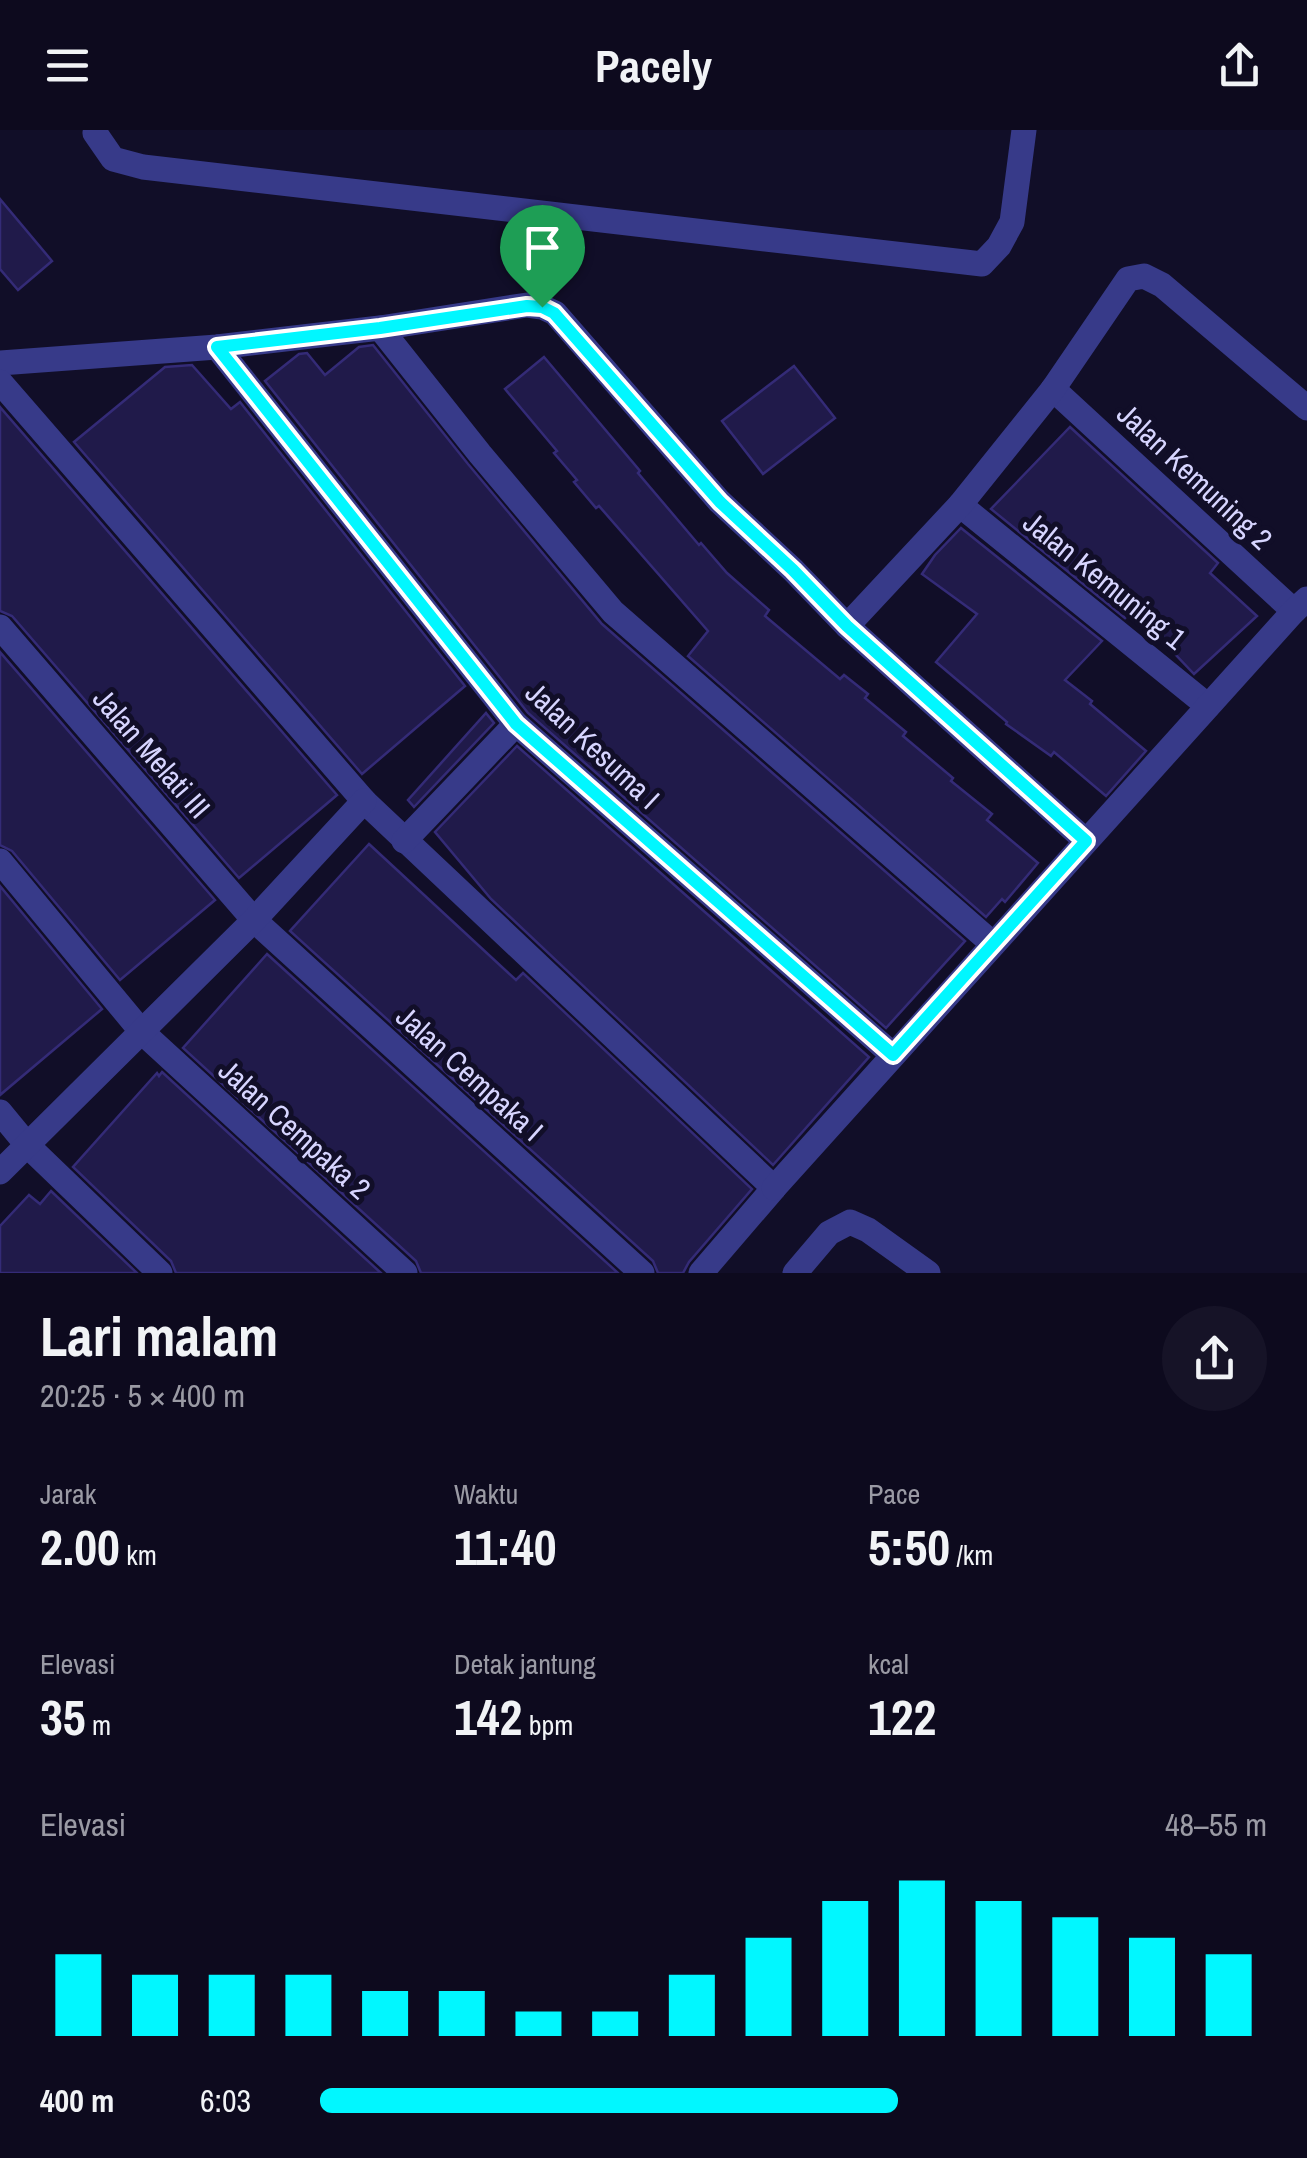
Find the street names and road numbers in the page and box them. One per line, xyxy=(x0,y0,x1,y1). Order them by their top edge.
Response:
street label: Jalan Kemuning 2 xyxy=(1109,394,1281,558)
street label: Jalan Kemuning 1 xyxy=(1015,502,1195,658)
street label: Jalan Kesuma I xyxy=(517,673,669,817)
street label: Jalan Melati III xyxy=(84,680,220,826)
street label: Jalan Cempaka I xyxy=(388,996,552,1150)
street label: Jalan Cempaka 2 xyxy=(210,1050,380,1208)

